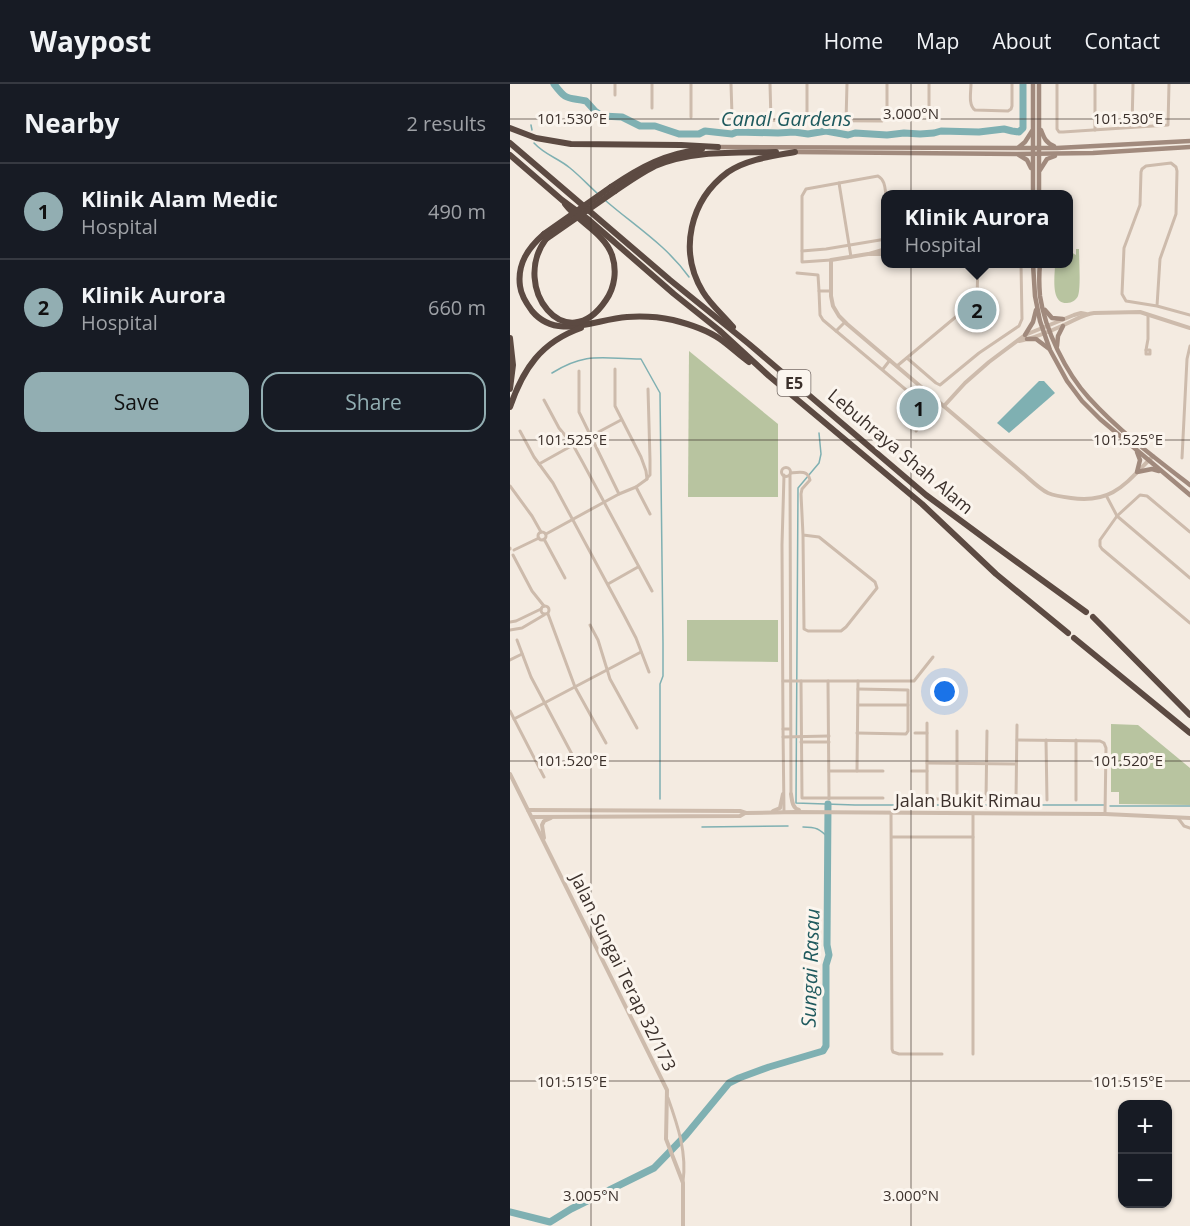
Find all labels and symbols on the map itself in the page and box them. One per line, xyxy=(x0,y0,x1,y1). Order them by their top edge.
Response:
text: 3.000°N xyxy=(883,103,939,123)
water label: Canal Gardens xyxy=(721,105,852,132)
text: 101.530°E xyxy=(537,108,607,128)
text: 101.530°E xyxy=(1093,108,1163,128)
pin: 2 xyxy=(958,288,996,332)
road number: E5 xyxy=(778,370,810,396)
street label: Lebuhraya Shah Alam xyxy=(823,383,979,519)
pin: 1 xyxy=(900,386,938,430)
text: 101.525°E xyxy=(537,429,607,449)
text: 101.525°E xyxy=(1093,429,1163,449)
your location xyxy=(930,677,959,706)
text: 101.520°E xyxy=(537,750,607,770)
text: 101.520°E xyxy=(1093,750,1163,770)
street label: Jalan Bukit Rimau xyxy=(893,788,1041,812)
street label: Jalan Sungai Terap 32/173 xyxy=(565,867,682,1075)
water label: Sungai Rasau xyxy=(794,908,826,1028)
text: 101.515°E xyxy=(537,1071,607,1091)
text: 101.515°E xyxy=(1093,1071,1163,1091)
text: 3.005°N xyxy=(563,1185,619,1205)
text: 3.000°N xyxy=(883,1185,939,1205)

